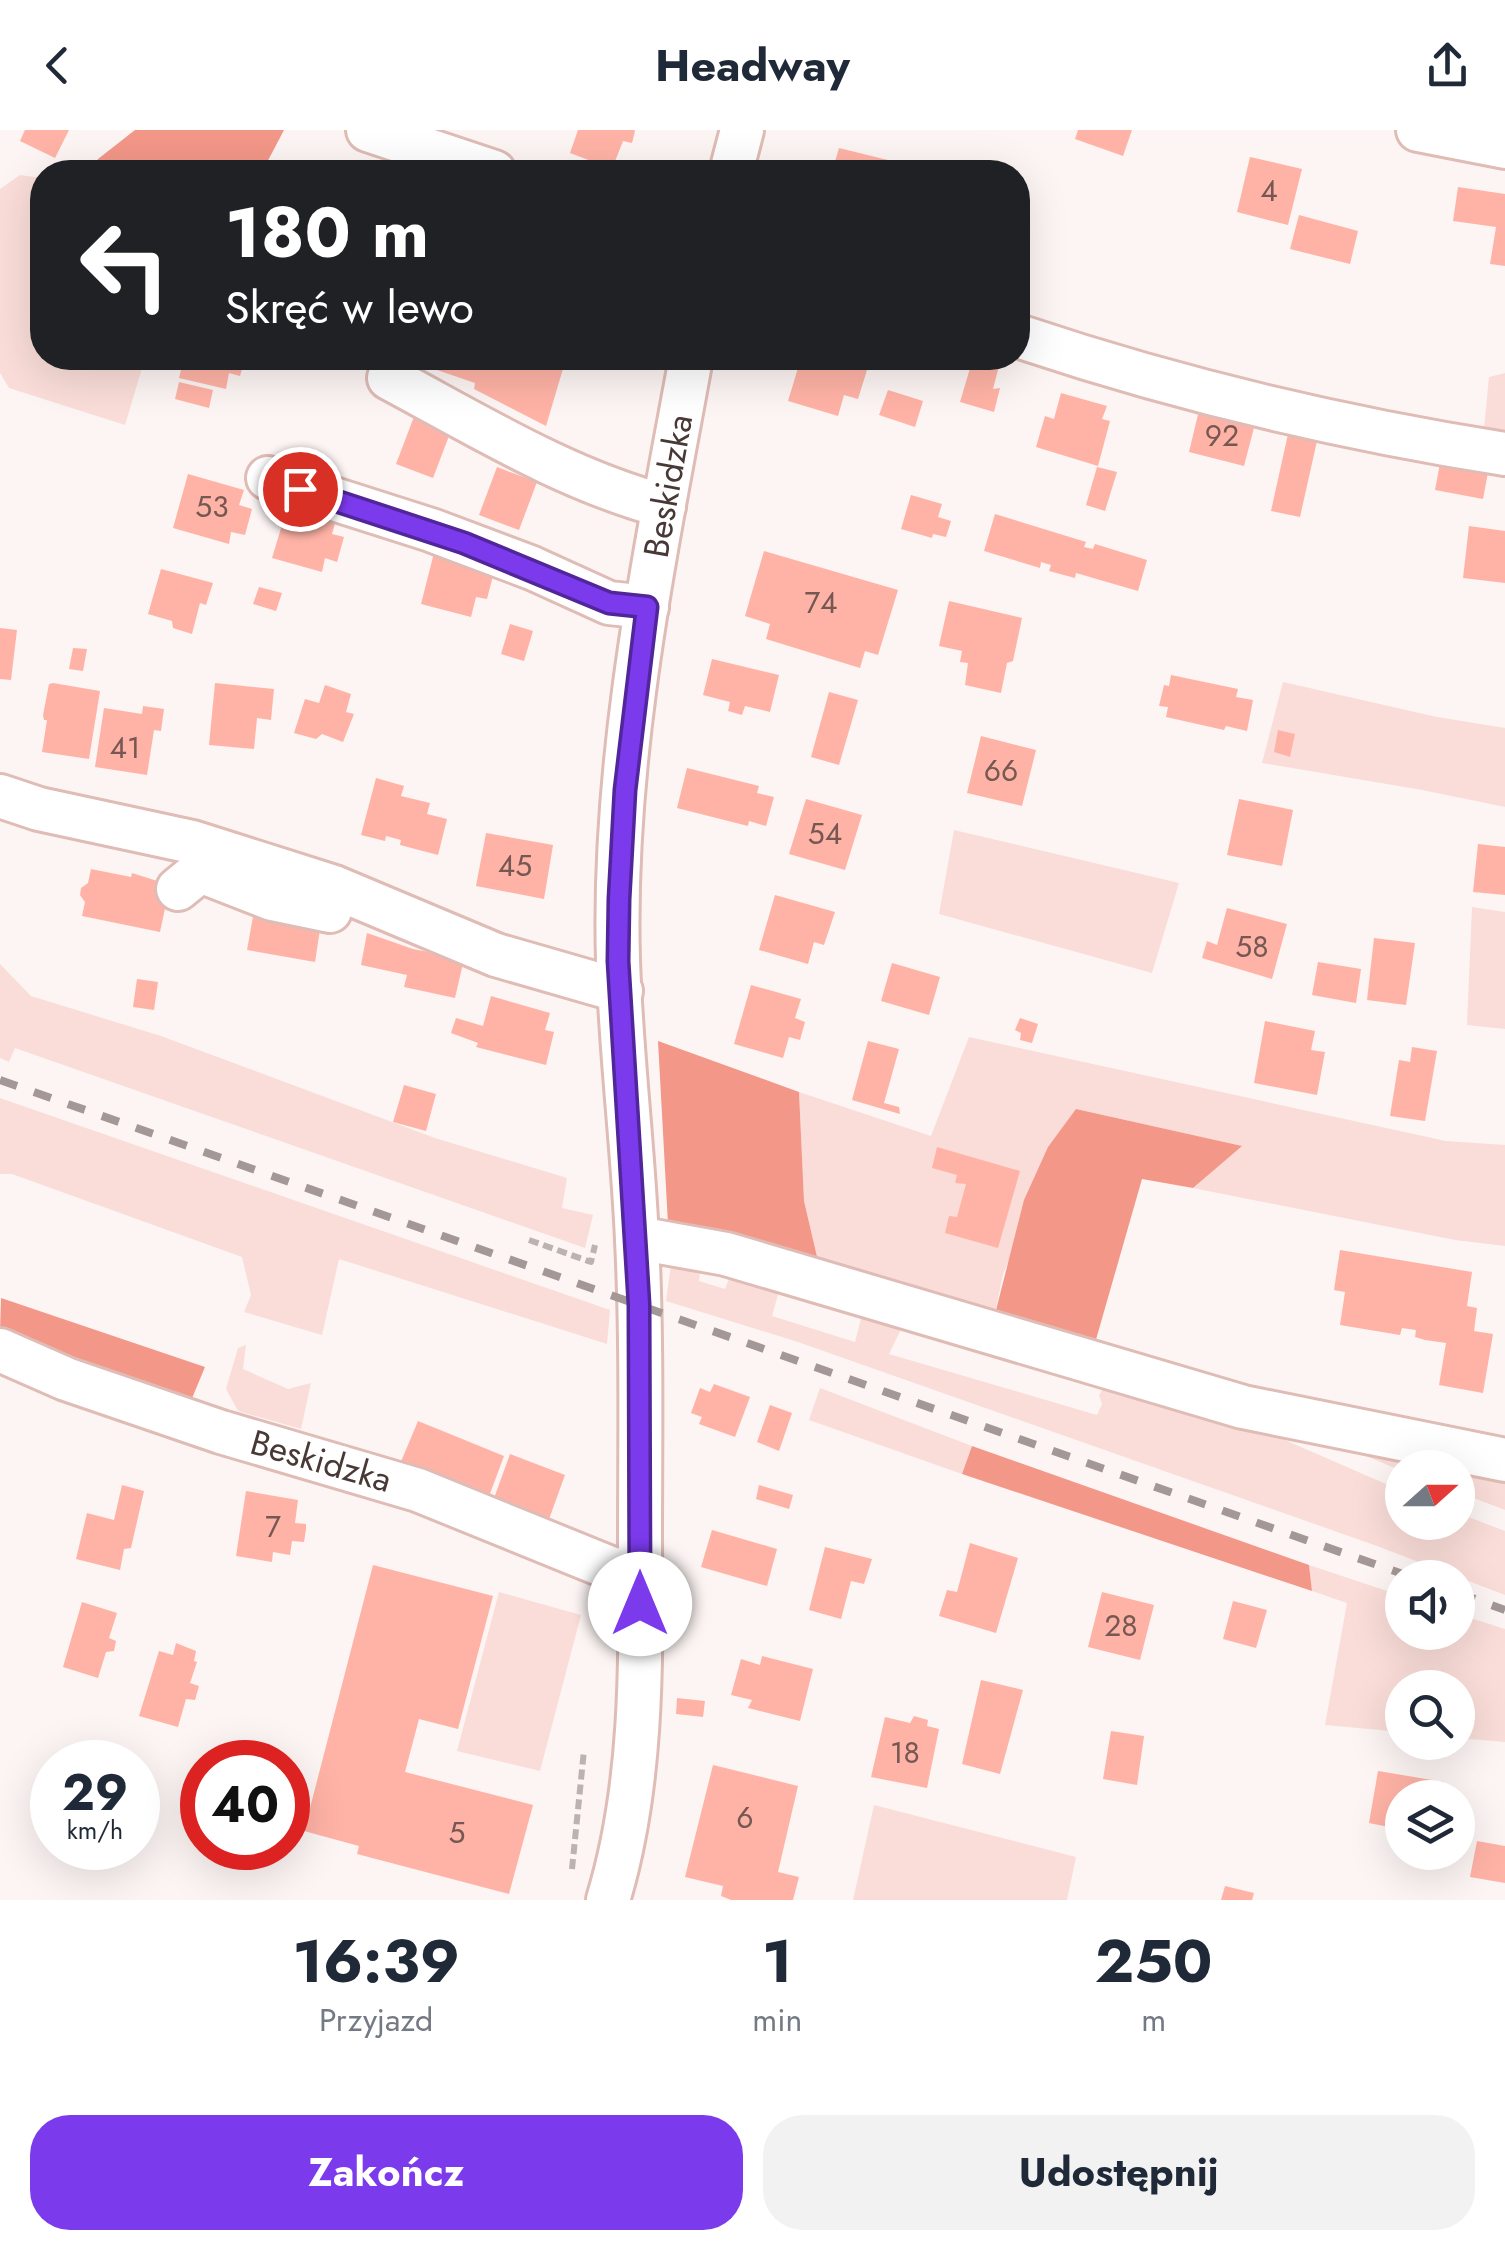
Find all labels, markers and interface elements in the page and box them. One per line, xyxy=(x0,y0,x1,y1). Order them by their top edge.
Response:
text: Headway xyxy=(655,33,850,98)
icon: back xyxy=(30,38,85,93)
icon: share xyxy=(1420,38,1475,93)
house number: 4 xyxy=(1260,169,1278,212)
text: 180 m xyxy=(225,182,429,283)
icon: left xyxy=(60,200,190,330)
text: Skręć w lewo xyxy=(225,275,474,340)
street label: Beskidzka xyxy=(631,411,705,561)
house number: 92 xyxy=(1205,414,1239,457)
pin xyxy=(258,447,343,532)
icon: arrive xyxy=(273,462,328,517)
house number: 53 xyxy=(195,485,229,528)
house number: 74 xyxy=(804,581,838,624)
house number: 41 xyxy=(110,726,141,769)
house number: 66 xyxy=(984,749,1018,792)
house number: 54 xyxy=(808,812,842,855)
house number: 45 xyxy=(498,844,532,887)
house number: 58 xyxy=(1235,925,1269,968)
street label: Beskidzka xyxy=(245,1417,397,1505)
north arrow xyxy=(1385,1450,1475,1540)
map controls xyxy=(1385,1450,1475,1870)
house number: 7 xyxy=(265,1505,281,1548)
position arrow xyxy=(588,1552,692,1656)
button: sound xyxy=(1385,1560,1475,1650)
house number: 28 xyxy=(1104,1604,1138,1647)
button: search xyxy=(1385,1670,1475,1760)
house number: 18 xyxy=(890,1731,920,1774)
speed limit sign: 40 xyxy=(180,1740,310,1870)
text: 29 xyxy=(62,1756,128,1829)
button: layers xyxy=(1385,1780,1475,1870)
house number: 6 xyxy=(736,1796,754,1839)
house number: 5 xyxy=(449,1811,465,1854)
text: km/h xyxy=(67,1812,123,1848)
text: 16:39 xyxy=(292,1918,460,2005)
text: 1 xyxy=(762,1918,793,2005)
text: 250 xyxy=(1095,1918,1213,2005)
text: Przyjazd xyxy=(319,1997,433,2043)
text: min xyxy=(752,1997,802,2043)
text: m xyxy=(1141,1997,1166,2043)
button: Zakończ xyxy=(30,2115,743,2230)
button: Udostępnij xyxy=(763,2115,1475,2230)

